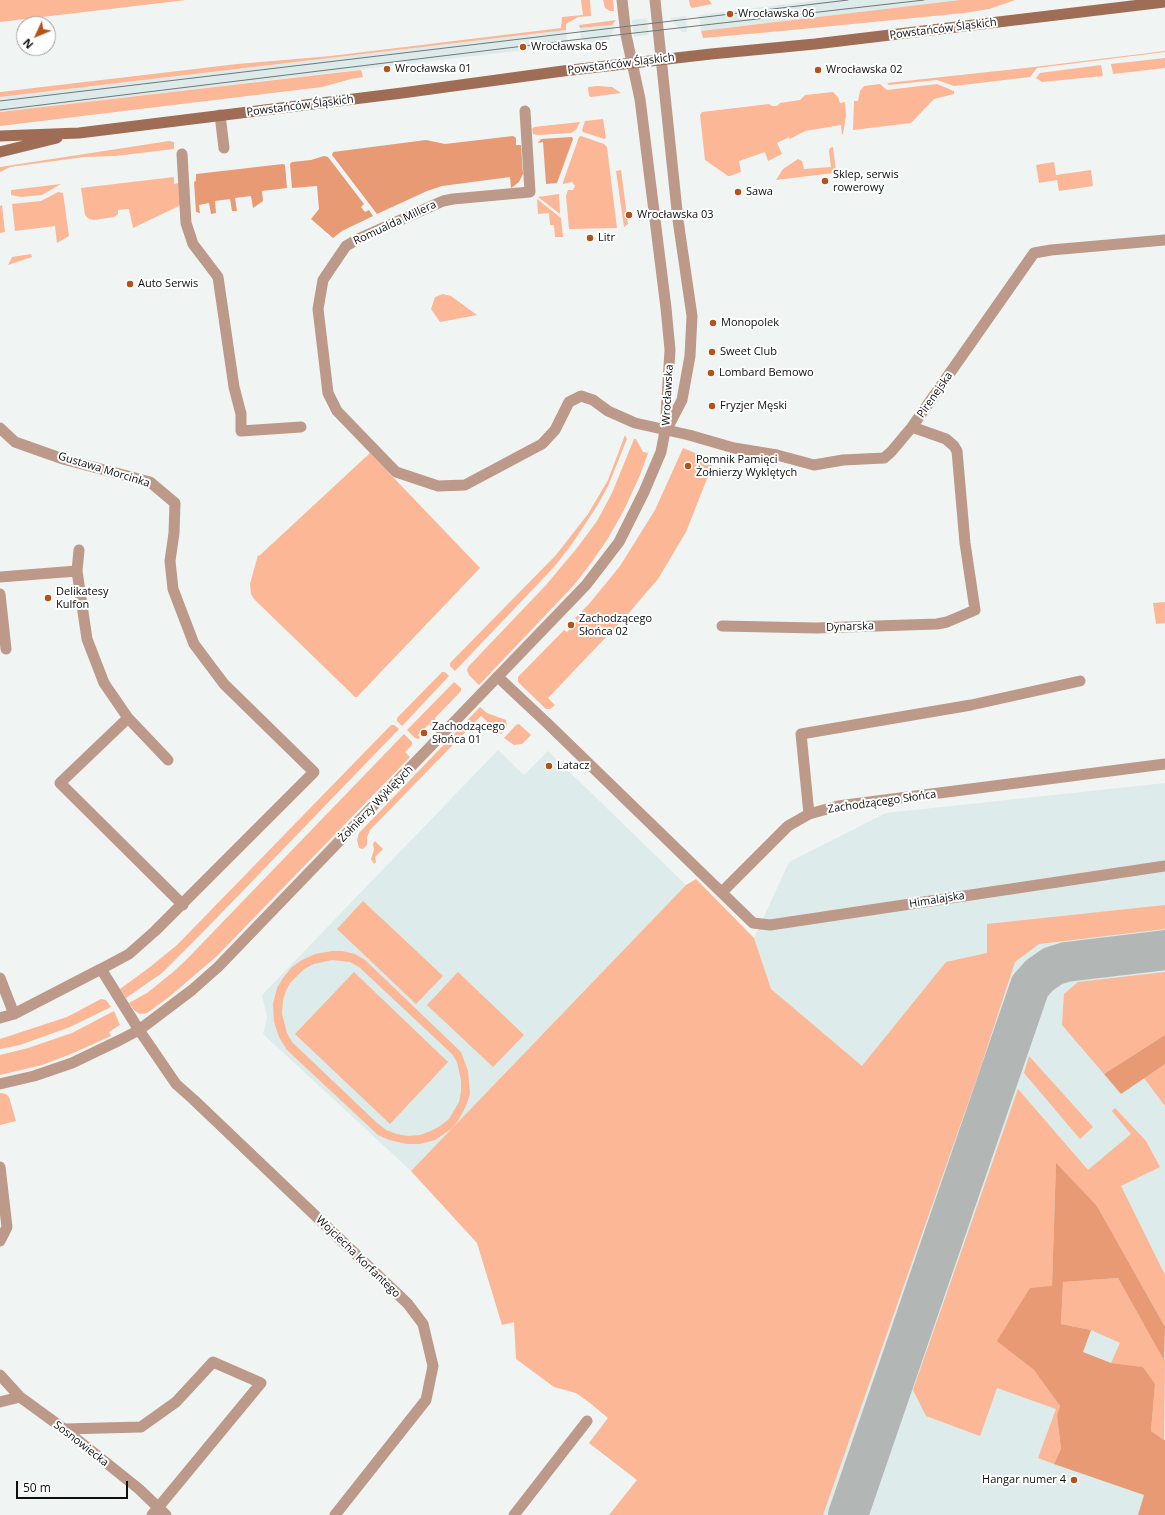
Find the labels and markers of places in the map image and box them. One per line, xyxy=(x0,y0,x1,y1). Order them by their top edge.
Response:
place label: Wrocławska 06 xyxy=(738,7,815,21)
marker: Wrocławska 06 xyxy=(725,9,735,19)
place label: Wrocławska 05 xyxy=(531,40,608,54)
marker: Wrocławska 05 xyxy=(518,42,528,52)
place label: Wrocławska 01 xyxy=(395,62,472,76)
place label: Wrocławska 02 xyxy=(826,63,903,77)
marker: Wrocławska 01 xyxy=(382,64,392,74)
marker: Wrocławska 02 xyxy=(813,65,823,75)
place label: Sklep, serwis rowerowy xyxy=(833,168,899,194)
marker: Sklep, serwis rowerowy xyxy=(820,176,830,186)
place label: Sawa xyxy=(746,185,773,199)
marker: Sawa xyxy=(733,187,743,197)
place label: Wrocławska 03 xyxy=(637,208,714,222)
marker: Wrocławska 03 xyxy=(624,210,634,220)
place label: Litr xyxy=(598,231,615,245)
marker: Litr xyxy=(585,233,595,243)
place label: Auto Serwis xyxy=(138,277,198,291)
marker: Auto Serwis xyxy=(125,279,135,289)
place label: Monopolek xyxy=(721,316,779,330)
marker: Monopolek xyxy=(708,318,718,328)
place label: Sweet Club xyxy=(720,345,777,359)
marker: Sweet Club xyxy=(707,347,717,357)
place label: Lombard Bemowo xyxy=(719,366,814,380)
marker: Lombard Bemowo xyxy=(706,368,716,378)
place label: Fryzjer Męski xyxy=(720,399,787,413)
marker: Fryzjer Męski xyxy=(707,401,717,411)
place label: Pomnik Pamięci Żołnierzy Wyklętych xyxy=(696,453,797,479)
marker: Pomnik Pamięci Żołnierzy Wyklętych xyxy=(683,461,693,471)
place label: Delikatesy Kulfon xyxy=(56,585,108,611)
marker: Delikatesy Kulfon xyxy=(43,593,53,603)
place label: Zachodzącego Słońca 02 xyxy=(579,612,652,638)
marker: Zachodzącego Słońca 02 xyxy=(566,620,576,630)
place label: Zachodzącego Słońca 01 xyxy=(432,720,505,746)
marker: Zachodzącego Słońca 01 xyxy=(419,728,429,738)
place label: Latacz xyxy=(557,759,589,773)
marker: Latacz xyxy=(544,761,554,771)
place label: Hangar numer 4 xyxy=(982,1473,1066,1487)
marker: Hangar numer 4 xyxy=(1069,1475,1079,1485)

